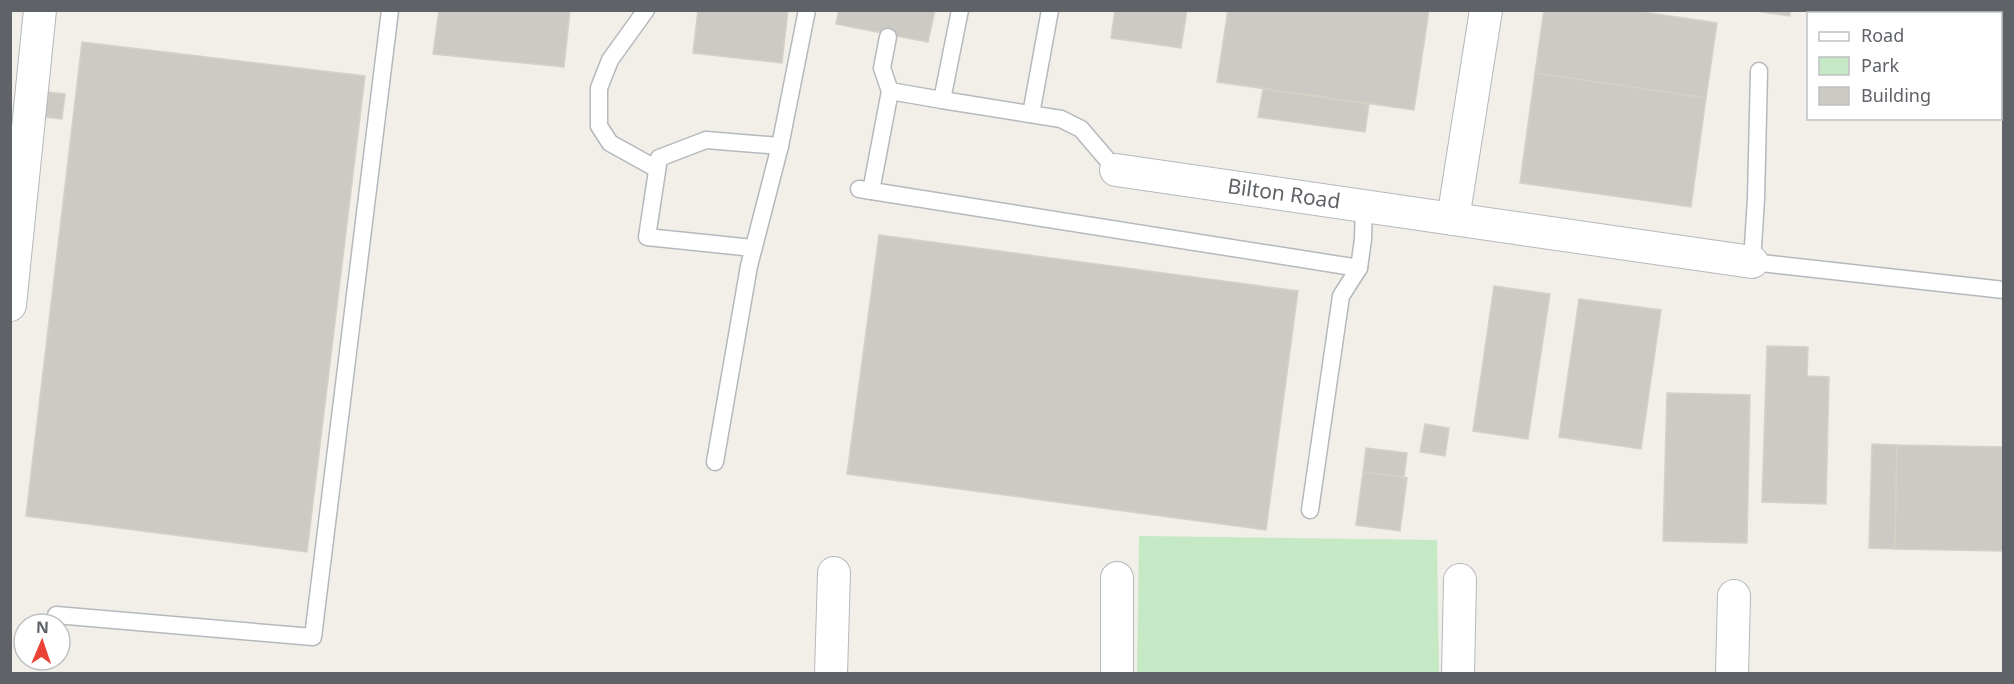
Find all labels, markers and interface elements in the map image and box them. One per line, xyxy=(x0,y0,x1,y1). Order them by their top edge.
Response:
legend xyxy=(1807,12,2002,120)
text: Road xyxy=(1861,23,1904,47)
text: Park xyxy=(1861,53,1899,77)
text: Building xyxy=(1861,83,1931,107)
street label: Bilton Road xyxy=(1226,171,1342,215)
north arrow xyxy=(12,612,72,672)
text: N xyxy=(36,616,49,638)

